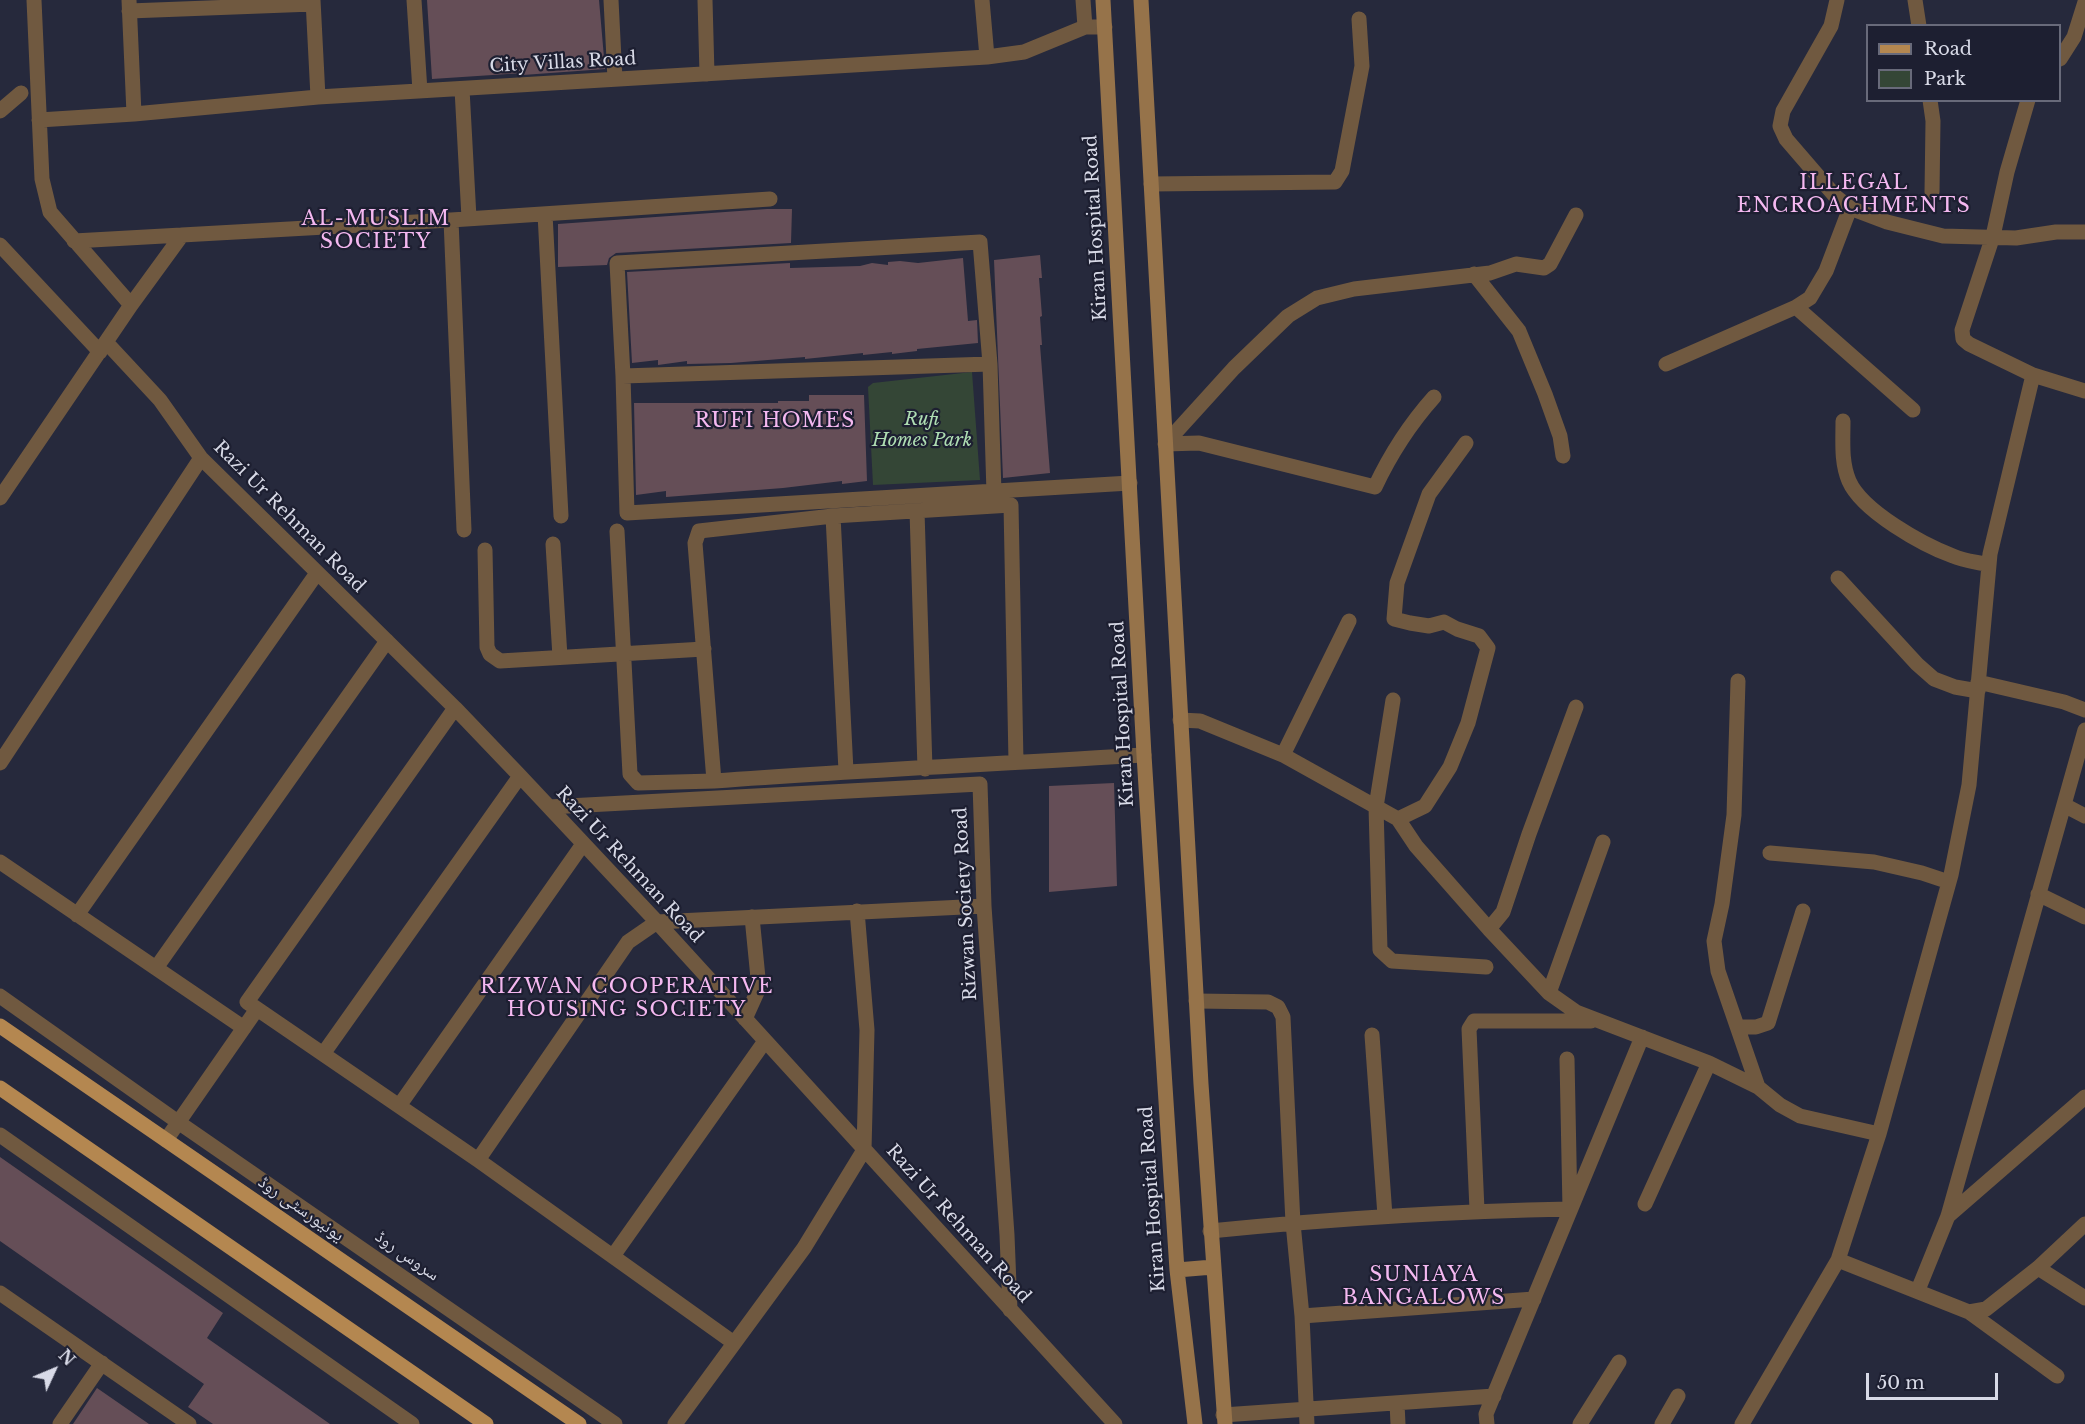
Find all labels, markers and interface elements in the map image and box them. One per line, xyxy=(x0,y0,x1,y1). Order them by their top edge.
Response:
legend xyxy=(1866,24,2061,102)
text: Road xyxy=(1924,38,1972,60)
street label: City Villas Road xyxy=(489,48,637,78)
text: Park xyxy=(1924,68,1966,90)
street label: Kiran Hospital Road xyxy=(1080,134,1112,322)
district label: ILLEGAL ENCROACHMENTS xyxy=(1737,171,1971,218)
district label: AL-MUSLIM SOCIETY xyxy=(302,207,450,254)
district label: RUFI HOMES xyxy=(694,409,856,433)
park label: Rufi Homes Park xyxy=(872,409,972,452)
street label: Razi Ur Rehman Road xyxy=(209,437,369,597)
street label: Kiran Hospital Road xyxy=(1107,620,1139,808)
street label: Razi Ur Rehman Road xyxy=(551,782,707,948)
street label: Rizwan Society Road xyxy=(950,807,982,1001)
district label: RIZWAN COOPERATIVE HOUSING SOCIETY xyxy=(480,975,774,1022)
street label: Kiran Hospital Road xyxy=(1136,1105,1170,1293)
street label: Razi Ur Rehman Road xyxy=(881,1140,1035,1308)
street label: یونیورسٹی روڈ xyxy=(254,1171,348,1247)
street label: سروس روڈ xyxy=(371,1226,443,1286)
district label: SUNIAYA BANGALOWS xyxy=(1342,1263,1506,1310)
north arrow xyxy=(24,1340,84,1400)
text: N xyxy=(55,1345,79,1370)
scale bar xyxy=(1869,1361,2001,1399)
text: 50 m xyxy=(1877,1372,1925,1394)

